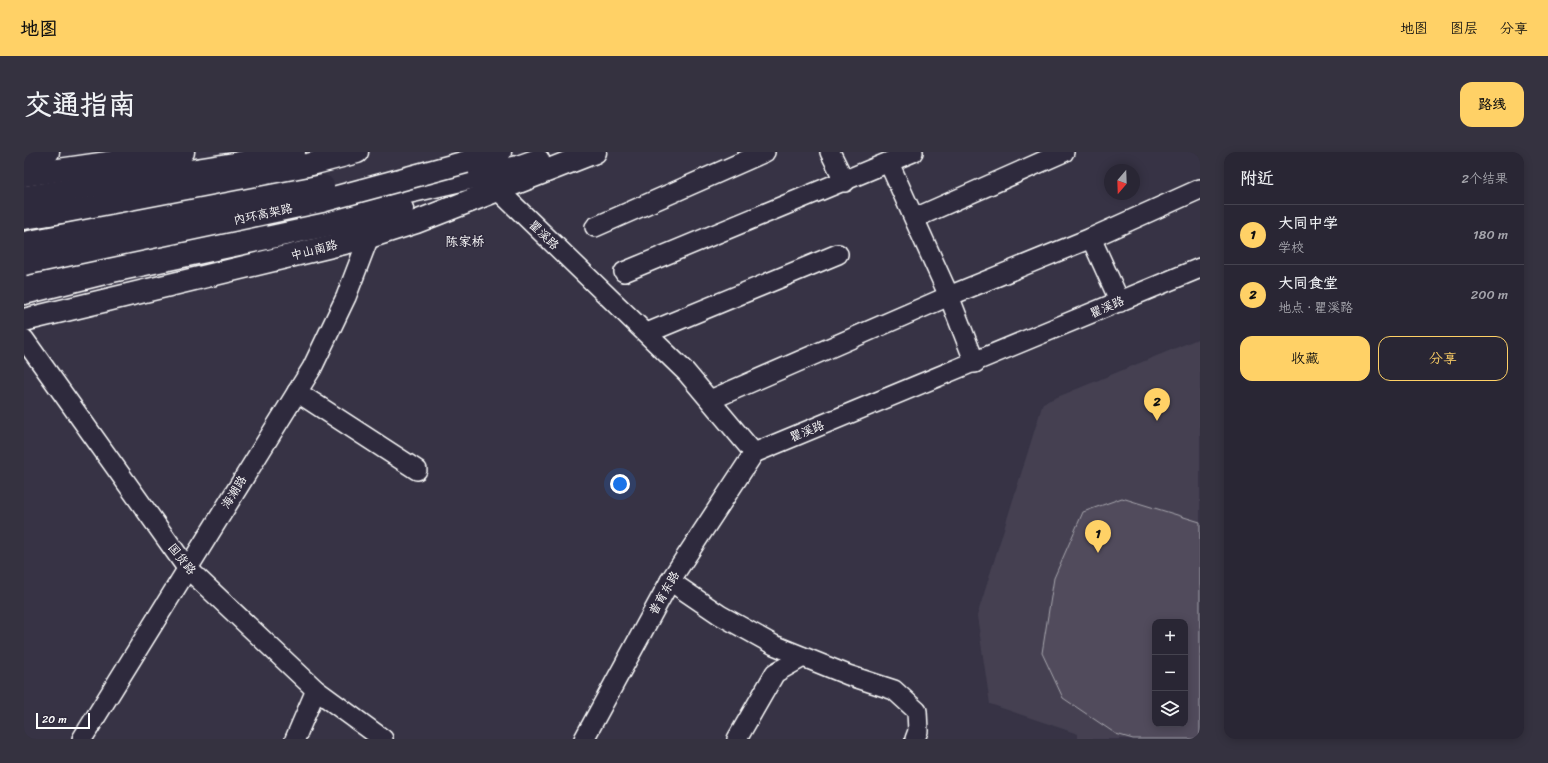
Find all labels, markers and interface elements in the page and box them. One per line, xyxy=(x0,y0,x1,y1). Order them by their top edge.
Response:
text: 地图 xyxy=(20,12,58,45)
text: 地图 xyxy=(1400,16,1428,41)
text: 图层 xyxy=(1450,16,1478,41)
text: 分享 xyxy=(1500,16,1528,41)
text: 交通指南 xyxy=(24,80,136,129)
button: 路线 xyxy=(1460,82,1524,127)
text: 附近 xyxy=(1240,163,1274,193)
north arrow xyxy=(1104,164,1140,200)
text: 2个结果 xyxy=(1461,167,1508,190)
street label: 内环高架路 xyxy=(231,197,295,231)
text: 大同中学 xyxy=(1278,210,1338,236)
street label: 瞿溪路 xyxy=(523,215,565,255)
text: 1 xyxy=(1250,223,1256,246)
text: 180 m xyxy=(1473,223,1508,246)
district label: 陈家桥 xyxy=(445,230,485,253)
street label: 中山南路 xyxy=(288,234,340,266)
text: 学校 xyxy=(1278,236,1304,259)
text: 大同食堂 xyxy=(1278,270,1338,296)
text: 2 xyxy=(1249,283,1257,306)
text: 200 m xyxy=(1471,283,1508,306)
street label: 瞿溪路 xyxy=(1086,290,1128,324)
text: 地点 · 瞿溪路 xyxy=(1278,296,1353,319)
button: 收藏 xyxy=(1240,336,1370,381)
button: 分享 xyxy=(1378,336,1508,381)
pin: 2 xyxy=(1144,388,1170,421)
street label: 瞿溪路 xyxy=(786,414,828,448)
street label: 海潮路 xyxy=(215,471,253,513)
your location xyxy=(610,474,630,494)
pin: 1 xyxy=(1085,520,1111,553)
street label: 国货路 xyxy=(162,538,202,580)
street label: 普育东路 xyxy=(642,567,686,619)
map controls xyxy=(1152,619,1188,727)
button: + xyxy=(1152,619,1188,655)
button: − xyxy=(1152,655,1188,691)
button: layers xyxy=(1152,691,1188,727)
text: 20 m xyxy=(42,710,67,729)
scale bar xyxy=(36,711,90,730)

